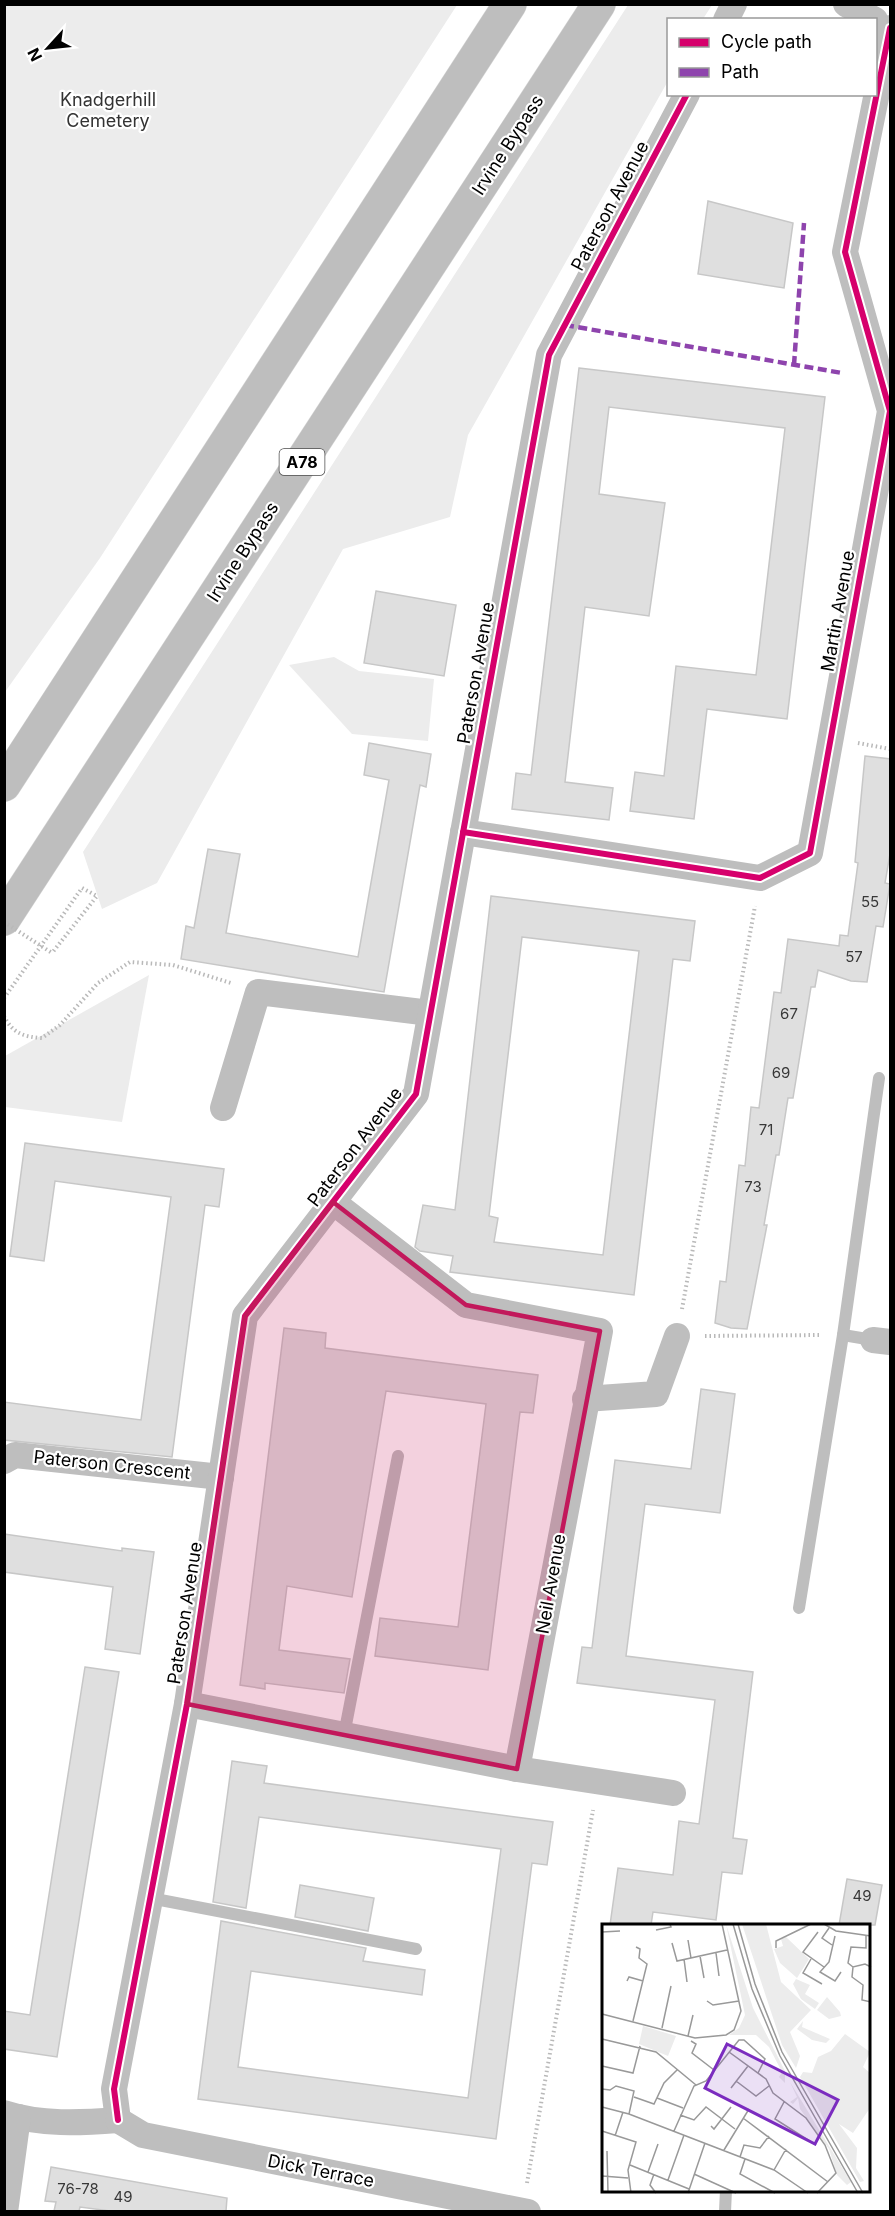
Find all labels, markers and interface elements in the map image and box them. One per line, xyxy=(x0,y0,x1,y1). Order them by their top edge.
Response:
north arrow xyxy=(18,18,78,78)
legend xyxy=(667,18,877,96)
text: Cycle path xyxy=(721,31,812,52)
text: N xyxy=(23,45,46,65)
text: Path xyxy=(721,61,759,82)
park label: Knadgerhill Cemetery xyxy=(60,89,156,131)
street label: Irvine Bypass xyxy=(468,91,548,199)
street label: Paterson Avenue xyxy=(567,137,653,274)
road number: A78 xyxy=(280,449,324,475)
street label: Irvine Bypass xyxy=(203,498,283,606)
street label: Martin Avenue xyxy=(817,549,858,673)
street label: Paterson Avenue xyxy=(453,600,498,746)
house number: 55 xyxy=(861,892,879,911)
house number: 57 xyxy=(845,947,863,966)
house number: 67 xyxy=(780,1004,798,1023)
house number: 69 xyxy=(772,1063,790,1082)
street label: Paterson Avenue xyxy=(303,1083,406,1210)
house number: 71 xyxy=(759,1120,773,1139)
house number: 73 xyxy=(744,1177,762,1196)
street label: Paterson Crescent xyxy=(33,1446,192,1483)
street label: Neil Avenue xyxy=(531,1532,570,1636)
street label: Paterson Avenue xyxy=(163,1540,206,1686)
house number: 49 xyxy=(853,1886,872,1905)
inset map xyxy=(602,1924,871,2192)
street label: Dick Terrace xyxy=(266,2150,376,2191)
house number: 76-78 xyxy=(57,2179,99,2198)
house number: 49 xyxy=(114,2187,133,2206)

